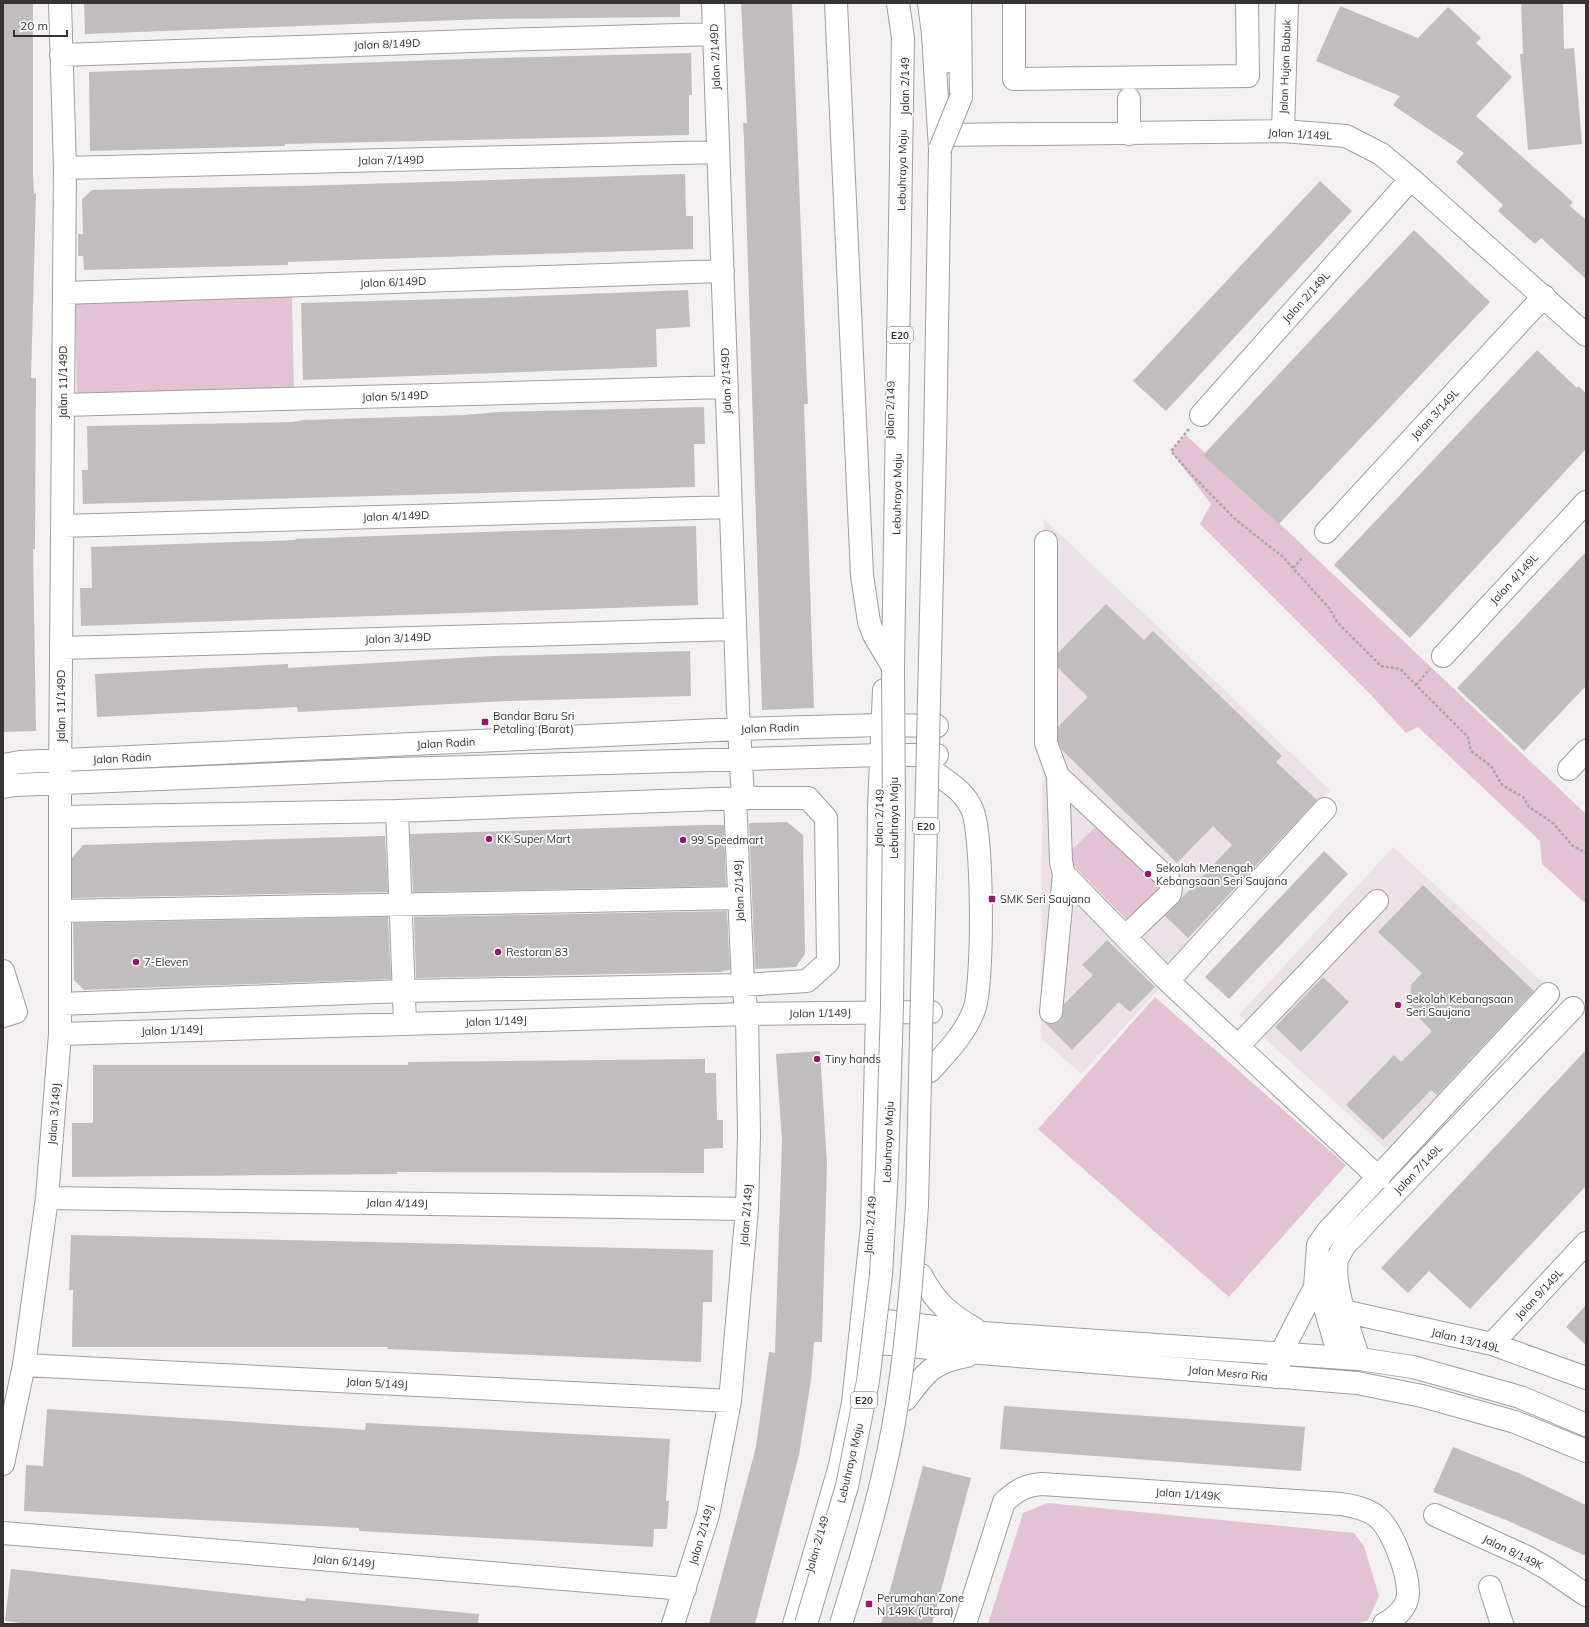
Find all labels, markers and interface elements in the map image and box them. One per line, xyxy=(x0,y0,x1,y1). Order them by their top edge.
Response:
scale bar xyxy=(14,12,67,38)
text: 20 m xyxy=(20,18,48,33)
street label: Jalan Hujan Bubuk xyxy=(1276,19,1294,114)
street label: Jalan 2/149D xyxy=(707,24,723,90)
street label: Jalan 8/149D xyxy=(354,36,420,52)
street label: Jalan 2/149 xyxy=(898,57,912,115)
street label: Jalan 1/149L xyxy=(1268,125,1332,143)
street label: Lebuhraya Maju xyxy=(894,129,910,211)
street label: Jalan 7/149D xyxy=(358,152,424,168)
street label: Jalan 2/149L xyxy=(1279,268,1333,326)
street label: Jalan 6/149D xyxy=(360,274,426,290)
road number: E20 xyxy=(887,327,913,343)
street label: Jalan 11/149D xyxy=(56,345,70,419)
street label: Jalan 2/149D xyxy=(718,348,734,414)
street label: Jalan 2/149 xyxy=(882,381,898,439)
street label: Jalan 3/149L xyxy=(1408,386,1462,442)
street label: Jalan 5/149D xyxy=(362,388,428,404)
street label: Lebuhraya Maju xyxy=(889,453,905,535)
street label: Jalan 4/149D xyxy=(363,508,429,524)
street label: Jalan 4/149L xyxy=(1487,551,1541,607)
street label: Jalan 3/149D xyxy=(365,630,431,646)
street label: Jalan 11/149D xyxy=(54,669,68,743)
place label: Bandar Baru Sri Petaling (Barat) xyxy=(493,709,574,736)
marker: Bandar Baru Sri Petaling (Barat) xyxy=(480,717,490,727)
street label: Jalan Radin xyxy=(740,720,800,736)
street label: Jalan Radin xyxy=(416,734,476,752)
street label: Jalan Radin xyxy=(92,749,152,767)
street label: Lebuhraya Maju xyxy=(887,777,901,859)
street label: Jalan 2/149 xyxy=(871,789,887,847)
road number: E20 xyxy=(913,818,939,834)
place label: KK Super Mart xyxy=(497,832,571,846)
place label: 99 Speedmart xyxy=(691,833,764,847)
marker: KK Super Mart xyxy=(484,834,494,844)
marker: 99 Speedmart xyxy=(678,835,688,845)
street label: Jalan 2/149J xyxy=(731,860,747,922)
place label: Sekolah Menengah Kebangsaan Seri Saujana xyxy=(1156,861,1287,888)
marker: Sekolah Menengah Kebangsaan Seri Saujana xyxy=(1143,869,1153,879)
place label: SMK Seri Saujana xyxy=(1000,892,1091,906)
marker: SMK Seri Saujana xyxy=(987,894,997,904)
place label: Restoran 83 xyxy=(506,945,568,959)
marker: Restoran 83 xyxy=(493,947,503,957)
place label: 7-Eleven xyxy=(144,955,189,969)
marker: 7-Eleven xyxy=(131,957,141,967)
place label: Sekolah Kebangsaan Seri Saujana xyxy=(1406,992,1513,1019)
marker: Sekolah Kebangsaan Seri Saujana xyxy=(1393,1000,1403,1010)
street label: Jalan 1/149J xyxy=(789,1005,851,1021)
street label: Jalan 1/149J xyxy=(465,1013,527,1029)
street label: Jalan 1/149J xyxy=(141,1022,203,1038)
place label: Tiny hands xyxy=(825,1052,881,1066)
marker: Tiny hands xyxy=(812,1054,822,1064)
street label: Jalan 3/149J xyxy=(45,1083,63,1145)
street label: Lebuhraya Maju xyxy=(880,1101,896,1183)
street label: Jalan 7/149L xyxy=(1391,1141,1445,1197)
street label: Jalan 2/149J xyxy=(737,1184,755,1246)
street label: Jalan 4/149J xyxy=(366,1195,428,1211)
street label: Jalan 2/149 xyxy=(861,1195,879,1255)
street label: Jalan 9/149L xyxy=(1512,1266,1566,1322)
street label: Jalan 13/149L xyxy=(1430,1325,1502,1355)
street label: Jalan Mesra Ria xyxy=(1188,1363,1268,1383)
street label: Jalan 5/149J xyxy=(346,1374,408,1392)
road number: E20 xyxy=(851,1392,877,1408)
street label: Lebuhraya Maju xyxy=(834,1421,866,1505)
street label: Jalan 1/149K xyxy=(1155,1485,1222,1503)
street label: Jalan 2/149J xyxy=(686,1503,716,1567)
street label: Jalan 2/149 xyxy=(802,1514,832,1574)
street label: Jalan 8/149K xyxy=(1481,1531,1546,1573)
street label: Jalan 6/149J xyxy=(313,1551,375,1571)
place label: Perumahan Zone N 149K (Utara) xyxy=(877,1591,964,1618)
marker: Perumahan Zone N 149K (Utara) xyxy=(864,1599,874,1609)

